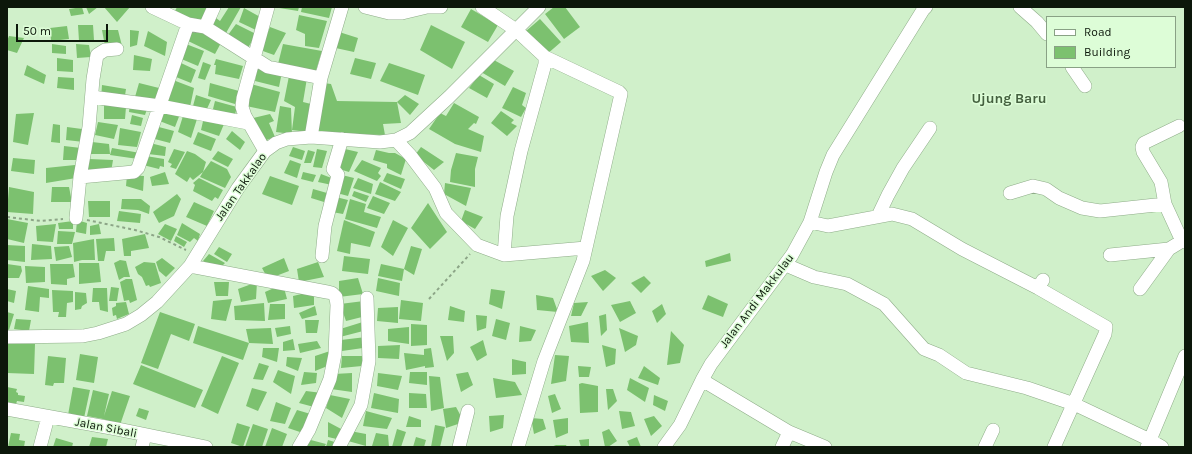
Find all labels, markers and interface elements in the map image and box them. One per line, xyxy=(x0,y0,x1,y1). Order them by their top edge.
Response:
scale bar xyxy=(18,16,110,42)
legend xyxy=(1046,16,1176,68)
text: 50 m xyxy=(23,24,51,38)
text: Road xyxy=(1084,25,1112,39)
text: Building xyxy=(1084,45,1130,59)
district label: Ujung Baru xyxy=(971,91,1047,107)
street label: Jalan Takkalao xyxy=(212,150,270,224)
street label: Jalan Andi Makkulau xyxy=(717,251,797,351)
street label: Jalan Sibali xyxy=(74,415,138,441)

